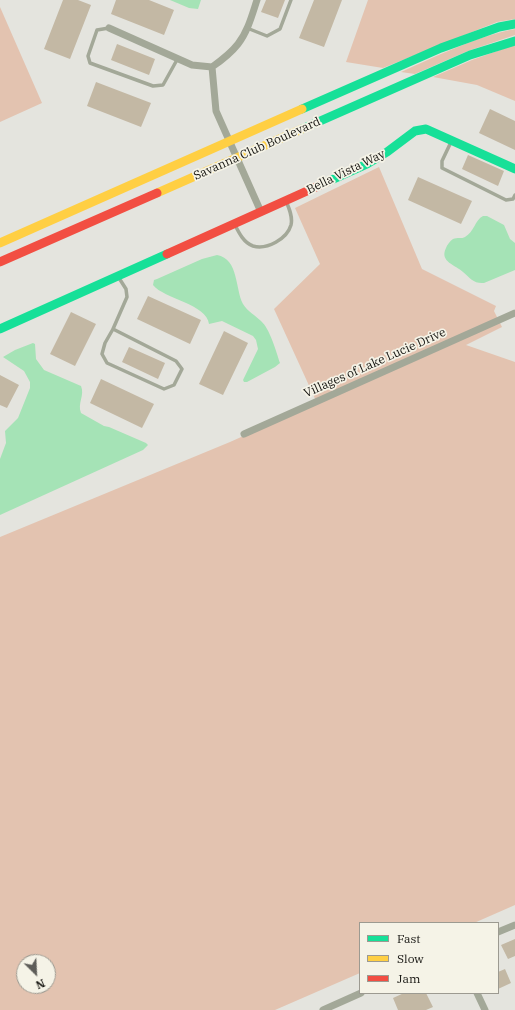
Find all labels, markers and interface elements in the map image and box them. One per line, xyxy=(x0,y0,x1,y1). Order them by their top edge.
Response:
street label: Savanna Club Boulevard xyxy=(191,114,323,184)
street label: Bella Vista Way xyxy=(304,147,388,197)
street label: Villages of Lake Lucie Drive xyxy=(302,325,448,401)
legend xyxy=(359,922,499,994)
text: Fast xyxy=(397,931,421,946)
text: Slow xyxy=(397,951,424,966)
north arrow xyxy=(16,954,56,994)
text: Jam xyxy=(397,971,420,986)
text: N xyxy=(34,976,47,992)

